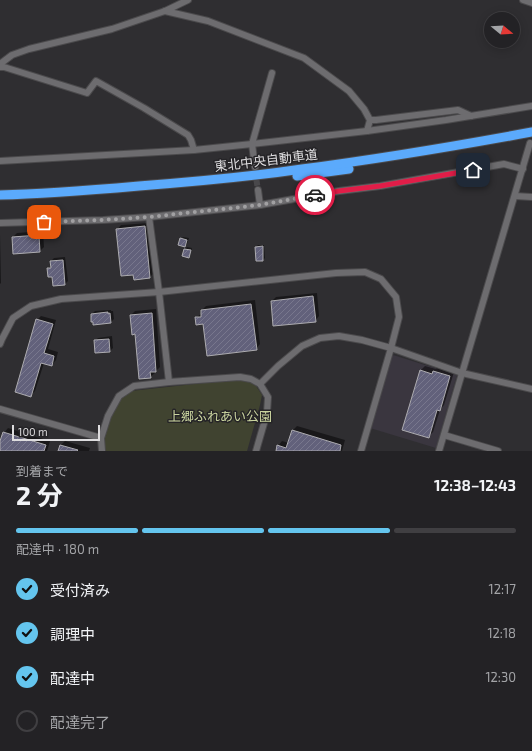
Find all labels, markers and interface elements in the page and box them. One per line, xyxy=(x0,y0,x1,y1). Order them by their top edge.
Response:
north arrow xyxy=(484,12,520,48)
map controls xyxy=(484,12,520,48)
street label: 東北中央自動車道 xyxy=(213,146,319,174)
pin xyxy=(456,153,490,187)
icon: home xyxy=(462,159,484,181)
courier xyxy=(295,175,335,215)
icon: car xyxy=(304,184,326,206)
pin xyxy=(27,205,61,239)
icon: bag xyxy=(33,211,55,233)
park label: 上郷ふれあい公園 xyxy=(168,408,272,424)
scale bar xyxy=(12,423,100,442)
text: 100 m xyxy=(18,425,48,438)
text: 到着まで xyxy=(16,463,68,479)
text: 12:38–12:43 xyxy=(434,476,516,494)
text: 2 分 xyxy=(16,479,63,510)
text: 配達中 · 180 m xyxy=(16,541,99,557)
icon: check xyxy=(16,578,38,600)
text: 受付済み xyxy=(50,581,110,599)
text: 12:17 xyxy=(489,581,516,597)
icon: check xyxy=(16,622,38,644)
text: 調理中 xyxy=(50,625,95,643)
text: 12:18 xyxy=(487,625,516,641)
icon: check xyxy=(16,666,38,688)
text: 配達中 xyxy=(50,669,95,687)
text: 12:30 xyxy=(485,669,516,685)
text: 配達完了 xyxy=(50,713,110,731)

